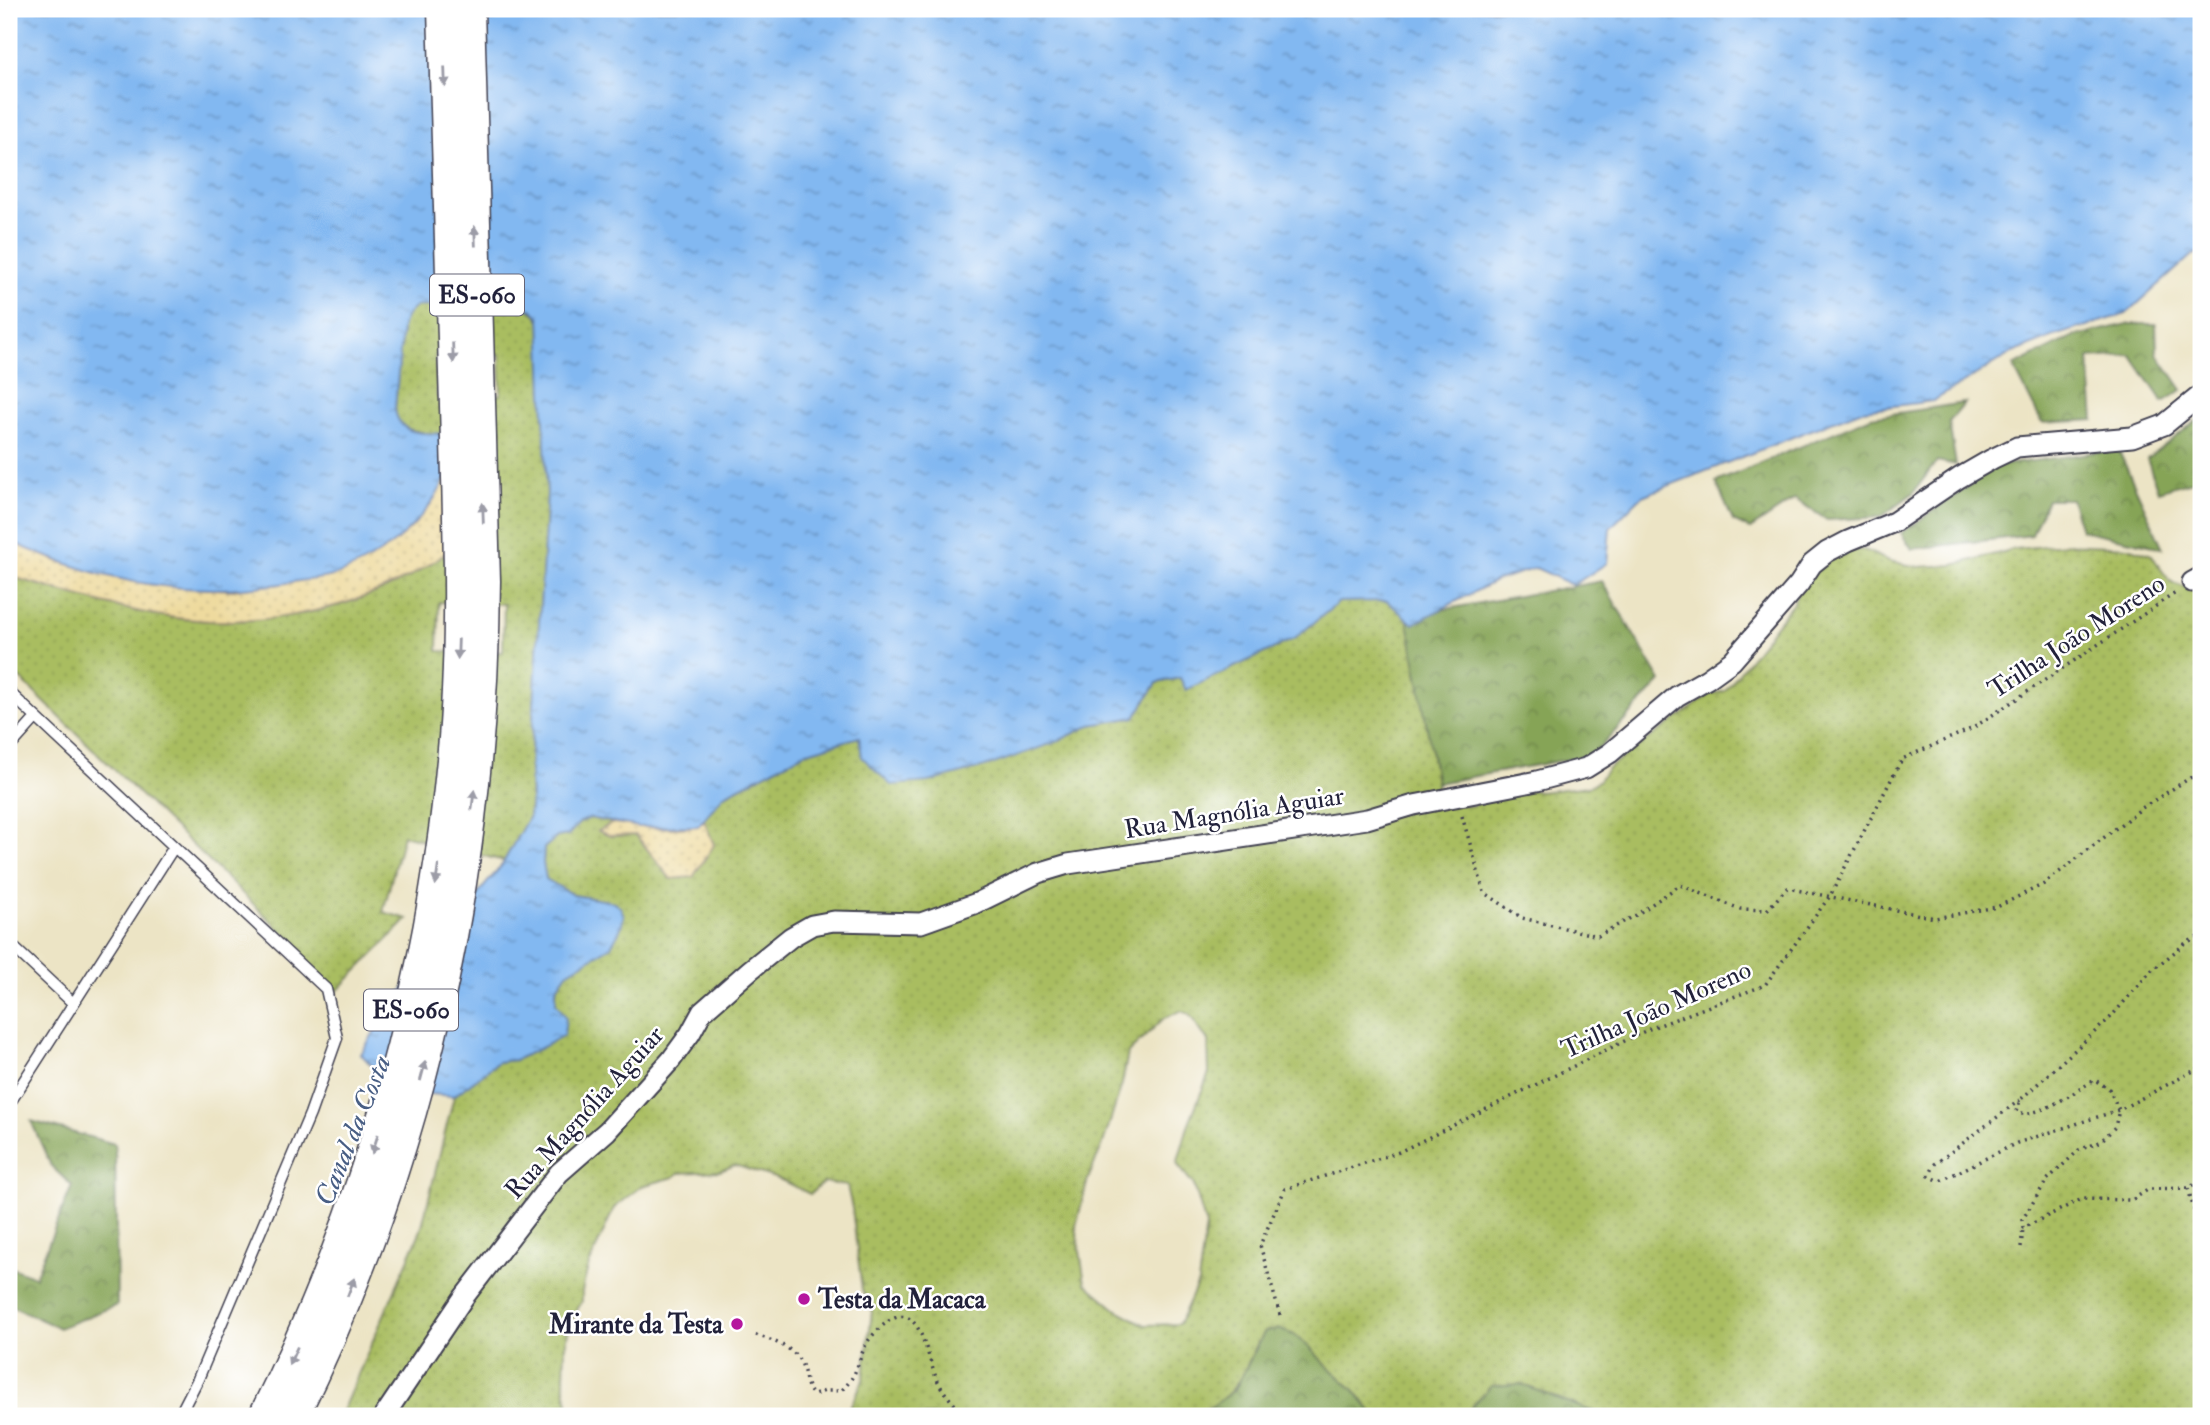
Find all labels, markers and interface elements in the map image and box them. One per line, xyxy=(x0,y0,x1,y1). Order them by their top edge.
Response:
one-way arrow xyxy=(439,66,451,88)
one-way arrow xyxy=(469,225,481,247)
road number: ES-060 xyxy=(430,274,524,316)
one-way arrow xyxy=(447,343,459,365)
one-way arrow xyxy=(477,501,488,523)
street label: Trilha João Moreno xyxy=(1982,568,2171,706)
one-way arrow xyxy=(452,638,464,660)
street label: Rua Magnólia Aguiar xyxy=(1122,780,1347,846)
one-way arrow xyxy=(468,789,479,811)
one-way arrow xyxy=(432,864,443,886)
street label: Trilha João Moreno xyxy=(1557,954,1756,1066)
road number: ES-060 xyxy=(364,990,458,1030)
street label: Rua Magnólia Aguiar xyxy=(499,1019,671,1206)
water label: Canal da Costa xyxy=(307,1050,399,1211)
one-way arrow xyxy=(418,1060,428,1081)
one-way arrow xyxy=(369,1134,379,1155)
one-way arrow xyxy=(345,1276,356,1297)
place label: Testa da Macaca xyxy=(817,1284,987,1316)
marker: Testa da Macaca xyxy=(796,1291,812,1307)
place label: Mirante da Testa xyxy=(548,1309,724,1341)
marker: Mirante da Testa xyxy=(729,1316,745,1332)
one-way arrow xyxy=(287,1346,299,1366)

